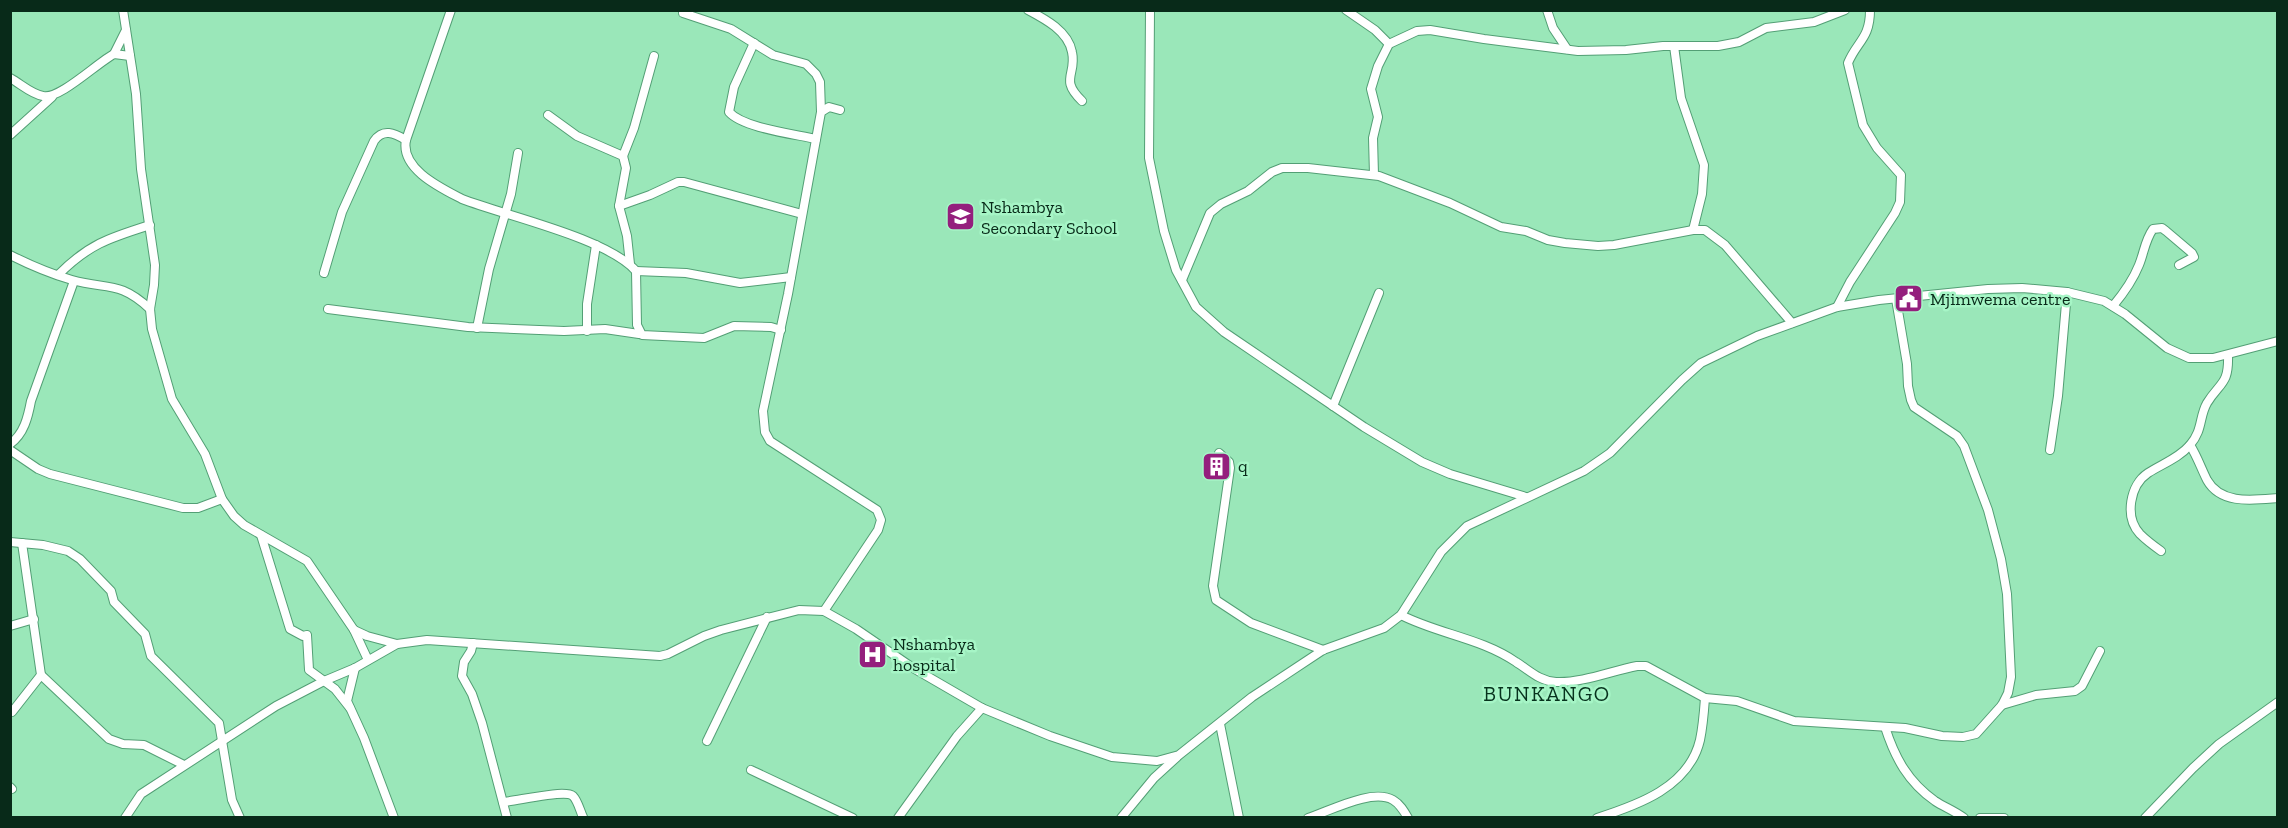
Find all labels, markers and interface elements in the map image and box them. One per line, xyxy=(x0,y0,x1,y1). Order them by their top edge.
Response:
place label: Nshambya Secondary School xyxy=(981,196,1117,239)
school or university icon: Nshambya Secondary School xyxy=(944,201,976,233)
public building icon: Mjimwema centre xyxy=(1893,283,1925,315)
place label: Mjimwema centre xyxy=(1930,288,2071,310)
building icon: q xyxy=(1201,450,1233,482)
place label: q xyxy=(1238,455,1248,477)
place label: Nshambya hospital xyxy=(893,633,975,676)
hospital icon: Nshambya hospital xyxy=(856,638,888,670)
district label: BUNKANGO xyxy=(1483,681,1611,706)

